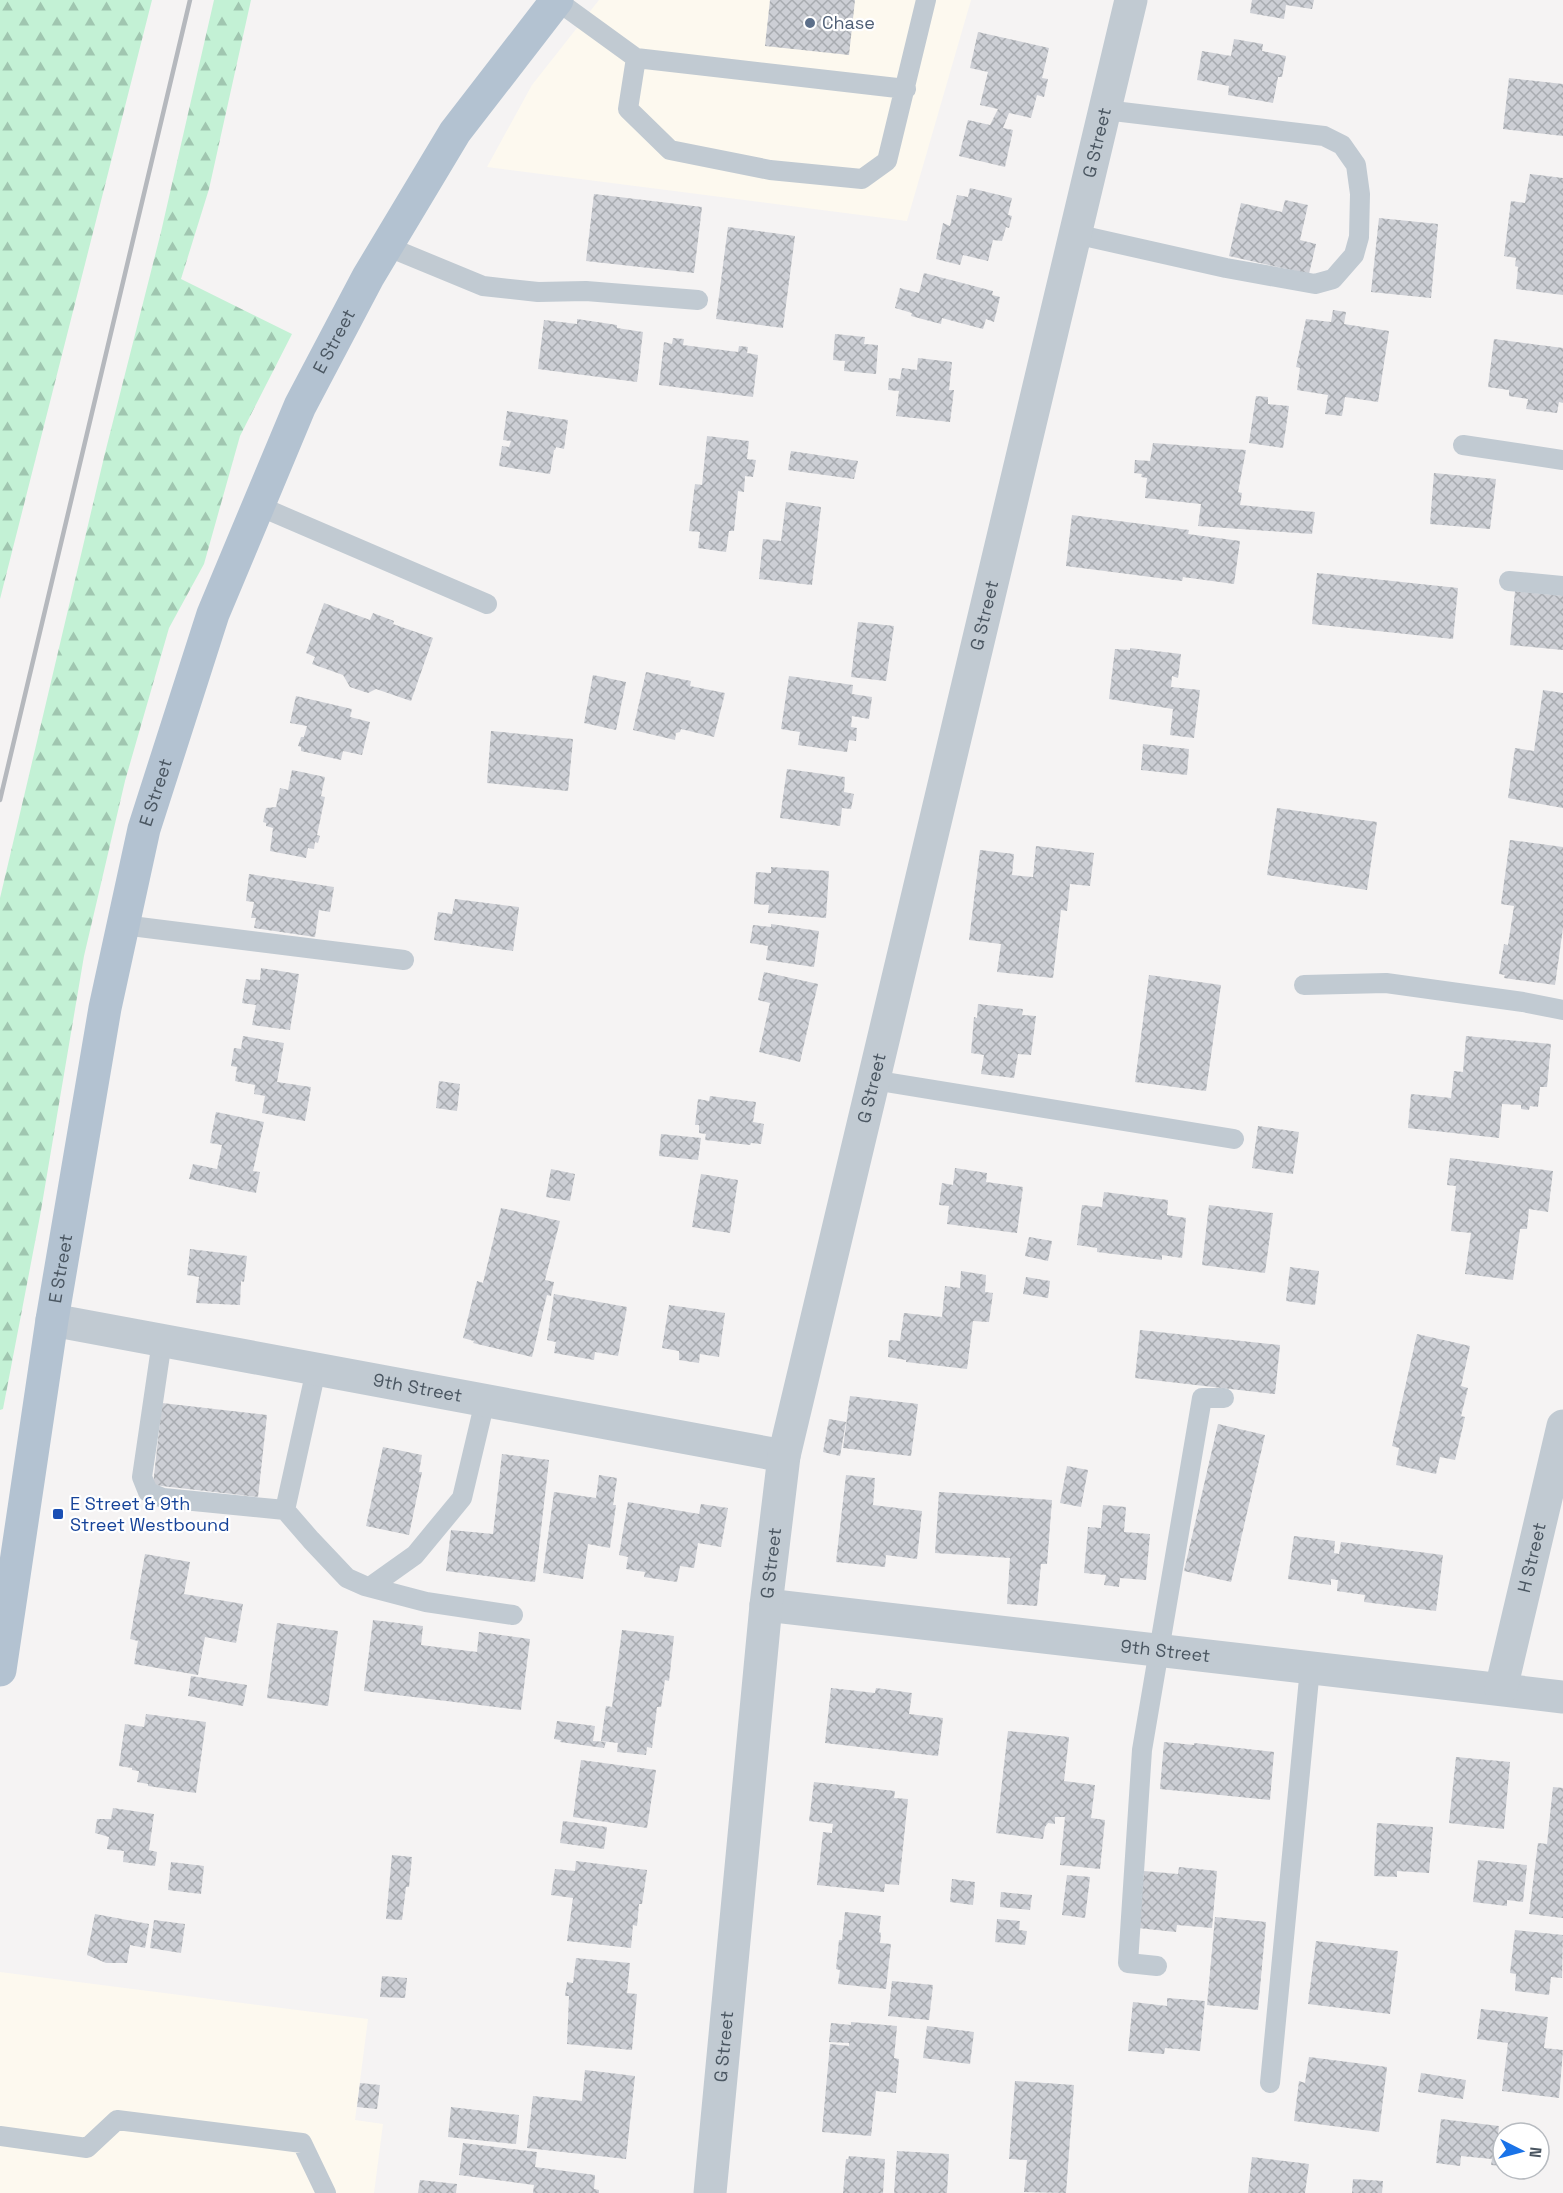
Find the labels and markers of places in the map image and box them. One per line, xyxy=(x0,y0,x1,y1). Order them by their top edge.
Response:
place label: Chase xyxy=(822,11,875,34)
marker: Chase xyxy=(803,16,817,30)
place label: E Street & 9th Street Westbound xyxy=(70,1492,230,1536)
marker: E Street & 9th Street Westbound xyxy=(51,1507,65,1521)

